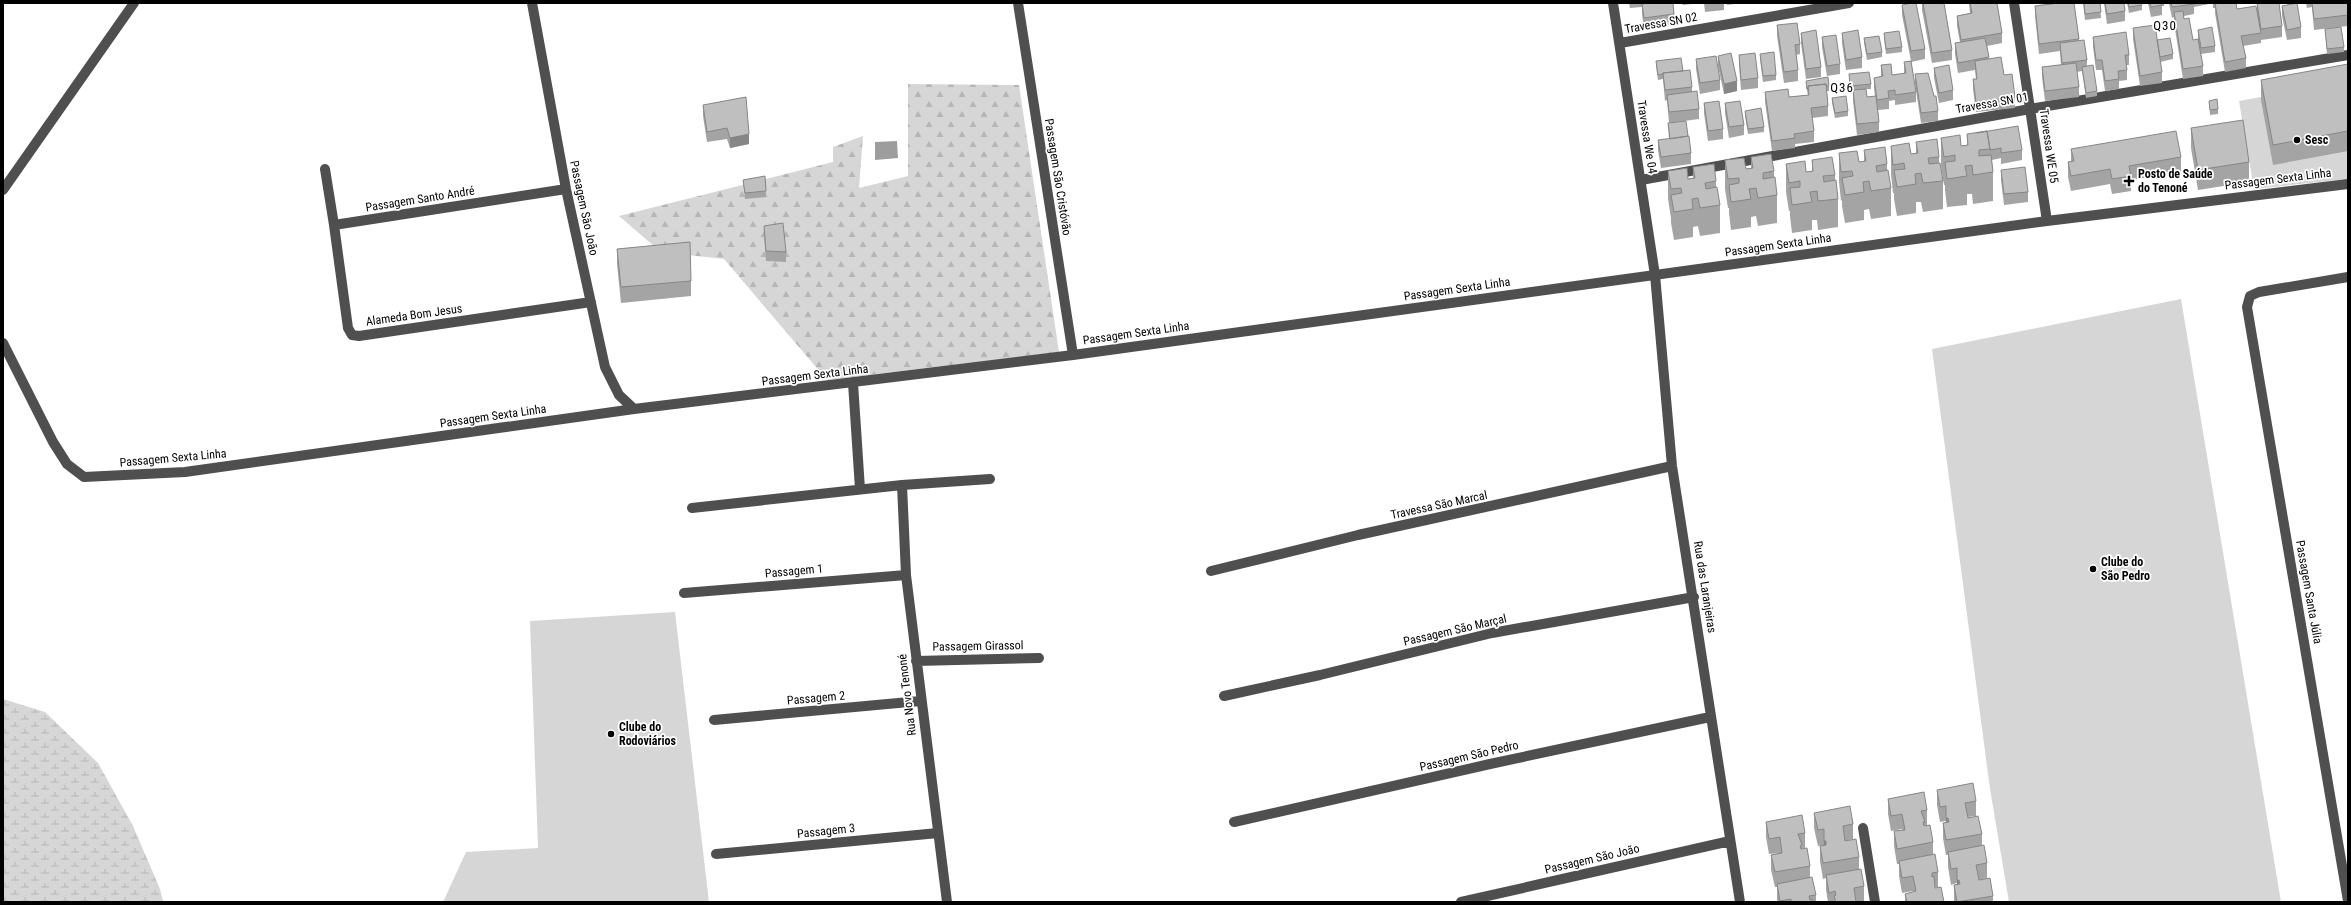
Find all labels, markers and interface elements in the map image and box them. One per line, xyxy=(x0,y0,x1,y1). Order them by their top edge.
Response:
street label: Travessa SN 02 xyxy=(1624,10,1698,36)
district label: Q30 xyxy=(2153,18,2177,33)
district label: Q36 xyxy=(1830,80,1854,95)
street label: Travessa SN 01 xyxy=(1955,90,2029,116)
street label: Travessa We 04 xyxy=(1634,99,1660,175)
street label: Travessa WE 05 xyxy=(2037,108,2061,184)
street label: Passagem São Cristóvão xyxy=(1042,118,1074,236)
place label: Sesc xyxy=(2305,133,2329,147)
marker: Sesc xyxy=(2292,135,2302,145)
street label: Passagem São João xyxy=(567,159,601,257)
street label: Passagem Sexta Linha xyxy=(2224,165,2332,192)
place label: Posto de Saúde do Tenoné xyxy=(2138,167,2213,195)
marker: Posto de Saúde do Tenoné xyxy=(2123,175,2135,187)
street label: Passagem Santo André xyxy=(364,183,476,215)
street label: Passagem Sexta Linha xyxy=(1724,231,1832,259)
street label: Passagem Sexta Linha xyxy=(1403,275,1511,303)
street label: Alameda Bom Jesus xyxy=(365,301,463,329)
street label: Passagem Sexta Linha xyxy=(1082,319,1190,347)
street label: Passagem Sexta Linha xyxy=(761,361,869,388)
street label: Passagem Sexta Linha xyxy=(439,402,547,430)
street label: Passagem Sexta Linha xyxy=(119,446,227,470)
street label: Travessa São Marcal xyxy=(1390,488,1488,522)
street label: Passagem Santa Júlia xyxy=(2293,539,2325,645)
street label: Rua das Laranjeiras xyxy=(1691,540,1719,634)
place label: Clube do São Pedro xyxy=(2101,555,2150,583)
street label: Passagem 1 xyxy=(764,561,824,581)
marker: Clube do São Pedro xyxy=(2088,564,2098,574)
street label: Passagem São Marçal xyxy=(1402,611,1508,649)
street label: Passagem Girassol xyxy=(932,638,1024,654)
street label: Rua Novo Tenoné xyxy=(895,653,919,737)
street label: Passagem 2 xyxy=(786,688,846,708)
place label: Clube do Rodoviários xyxy=(619,720,676,748)
marker: Clube do Rodoviários xyxy=(606,729,616,739)
street label: Passagem São Pedro xyxy=(1418,738,1520,774)
street label: Passagem 3 xyxy=(796,821,856,841)
street label: Passagem São João xyxy=(1543,841,1641,877)

